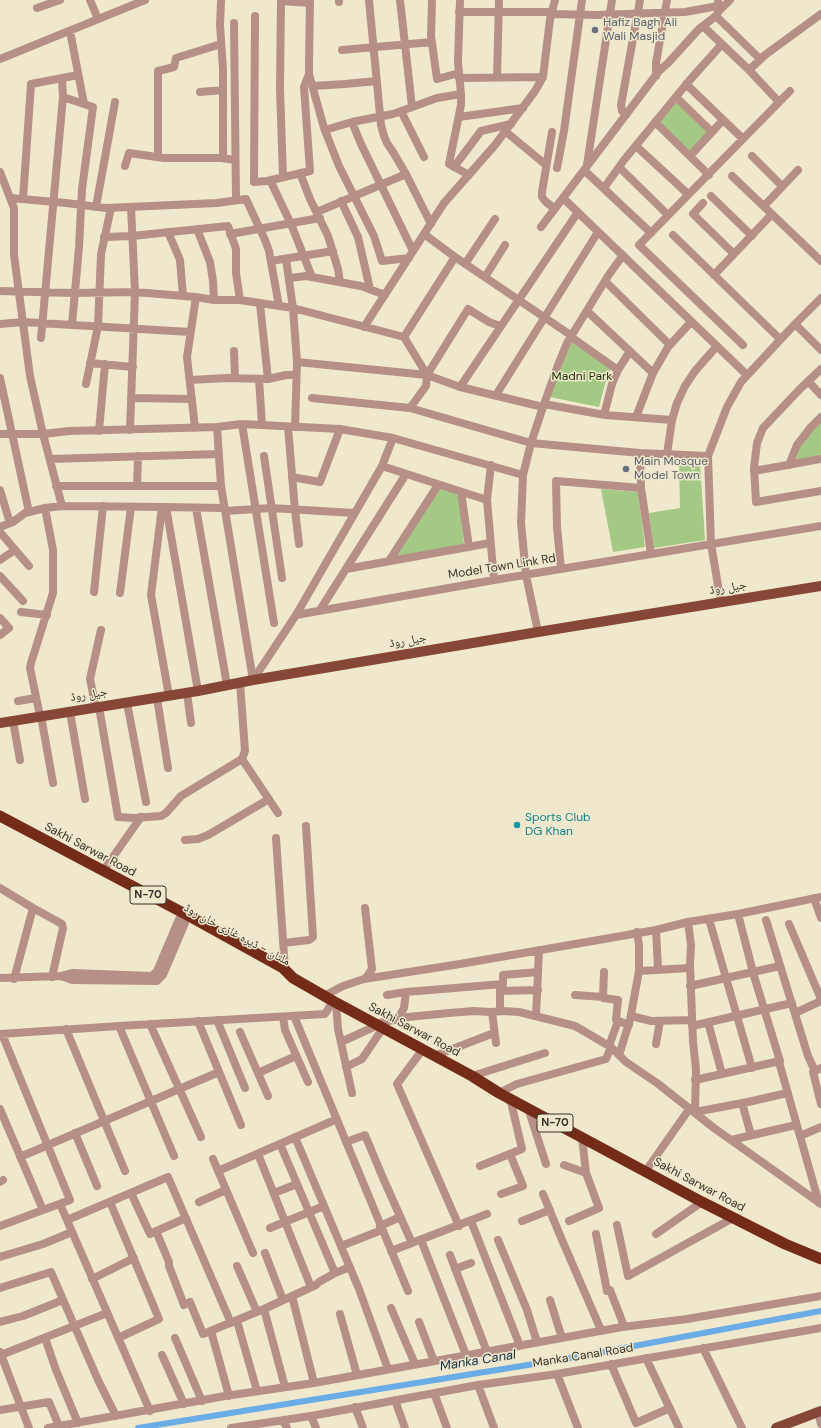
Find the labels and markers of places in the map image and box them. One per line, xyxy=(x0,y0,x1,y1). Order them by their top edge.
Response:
place label: Hafiz Bagh Ali Wali Masjid xyxy=(603,16,677,44)
marker: Hafiz Bagh Ali Wali Masjid xyxy=(590,25,600,35)
place label: Main Mosque Model Town xyxy=(634,455,708,483)
marker: Main Mosque Model Town xyxy=(621,464,631,474)
place label: Sports Club DG Khan xyxy=(525,811,591,839)
marker: Sports Club DG Khan xyxy=(512,820,522,830)

